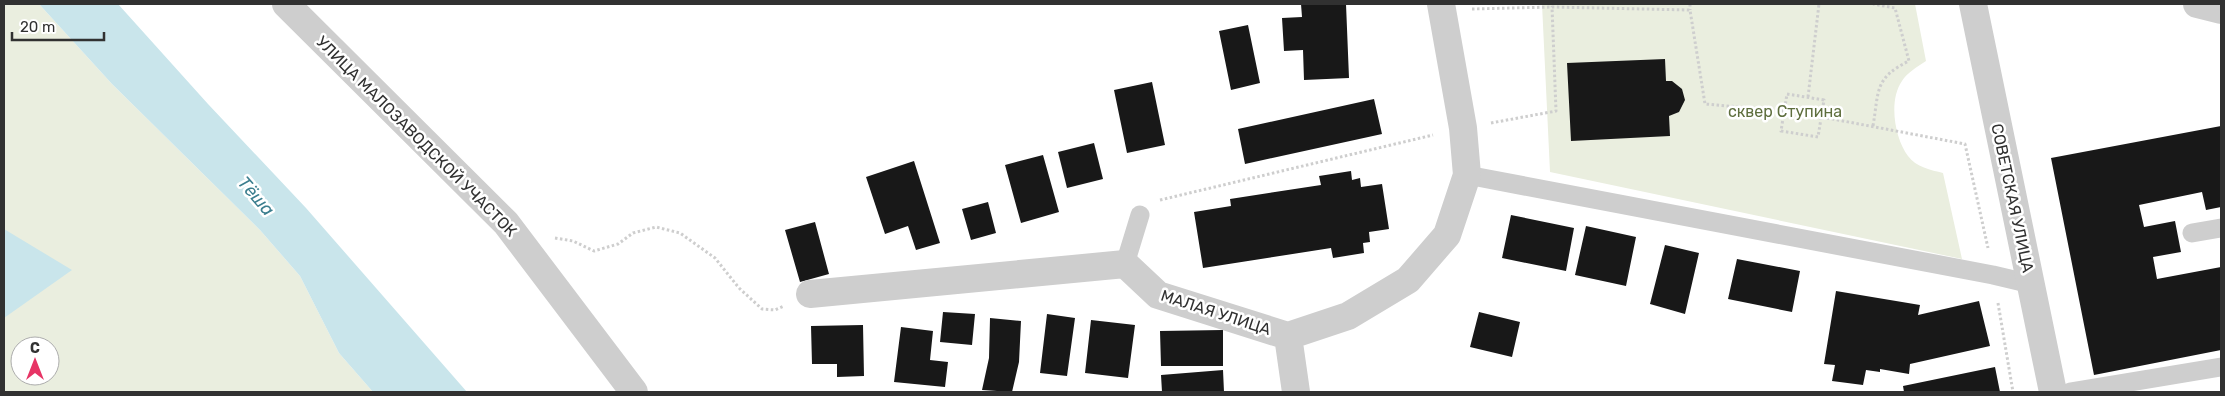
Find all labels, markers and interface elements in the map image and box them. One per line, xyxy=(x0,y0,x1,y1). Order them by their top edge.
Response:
scale bar xyxy=(12,10,105,42)
text: 20 m xyxy=(20,18,55,36)
street label: УЛИЦА МАЛОЗАВОДСКОЙ УЧАСТОК xyxy=(312,32,521,241)
park label: сквер Ступина xyxy=(1728,102,1842,121)
street label: СОВЕТСКАЯ УЛИЦА xyxy=(1987,122,2038,275)
water label: Тёша xyxy=(233,172,279,221)
street label: МАЛАЯ УЛИЦА xyxy=(1158,286,1273,339)
north arrow xyxy=(10,336,60,386)
text: С xyxy=(30,340,40,357)

